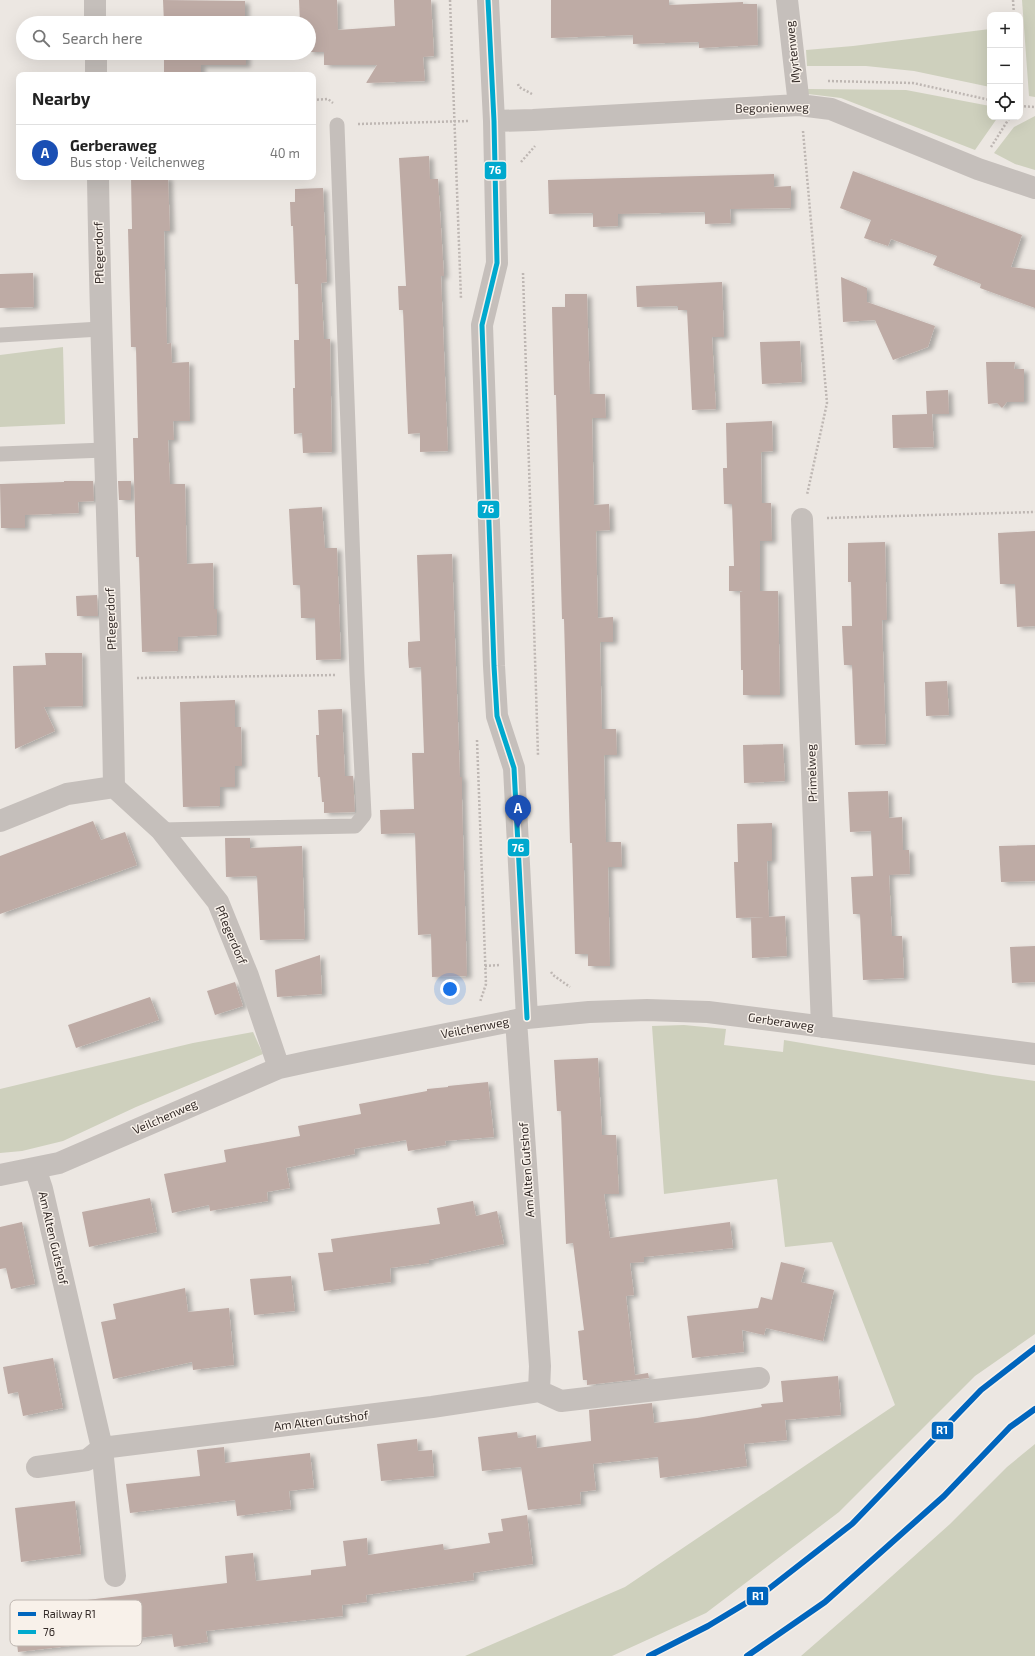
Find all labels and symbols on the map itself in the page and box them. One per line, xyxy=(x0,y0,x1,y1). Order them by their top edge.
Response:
street label: Myrtenweg xyxy=(782,20,802,84)
street label: Begonienweg xyxy=(735,99,809,115)
line badge: 76 xyxy=(484,161,507,180)
text: 76 xyxy=(489,163,502,176)
street label: Pflegerdorf xyxy=(90,221,106,284)
line badge: 76 xyxy=(477,500,500,519)
text: 76 xyxy=(482,502,495,515)
street label: Pflegerdorf xyxy=(102,587,118,650)
street label: Primelweg xyxy=(803,743,819,802)
pin: A xyxy=(505,795,531,828)
line badge: 76 xyxy=(507,838,530,857)
text: 76 xyxy=(512,841,525,854)
street label: Pflegerdorf xyxy=(213,903,251,966)
your location xyxy=(440,979,460,999)
street label: Gerberaweg xyxy=(747,1009,815,1033)
street label: Veilchenweg xyxy=(440,1013,510,1040)
street label: Veilchenweg xyxy=(130,1096,199,1137)
street label: Am Alten Gutshof xyxy=(516,1122,536,1218)
street label: Am Alten Gutshof xyxy=(36,1190,72,1286)
street label: Am Alten Gutshof xyxy=(273,1407,369,1433)
line badge: R1 xyxy=(931,1421,954,1440)
text: R1 xyxy=(936,1423,948,1436)
line badge: R1 xyxy=(746,1586,769,1606)
text: R1 xyxy=(752,1589,764,1602)
legend xyxy=(10,1600,142,1646)
text: Railway R1 xyxy=(43,1607,96,1620)
text: 76 xyxy=(43,1625,55,1638)

